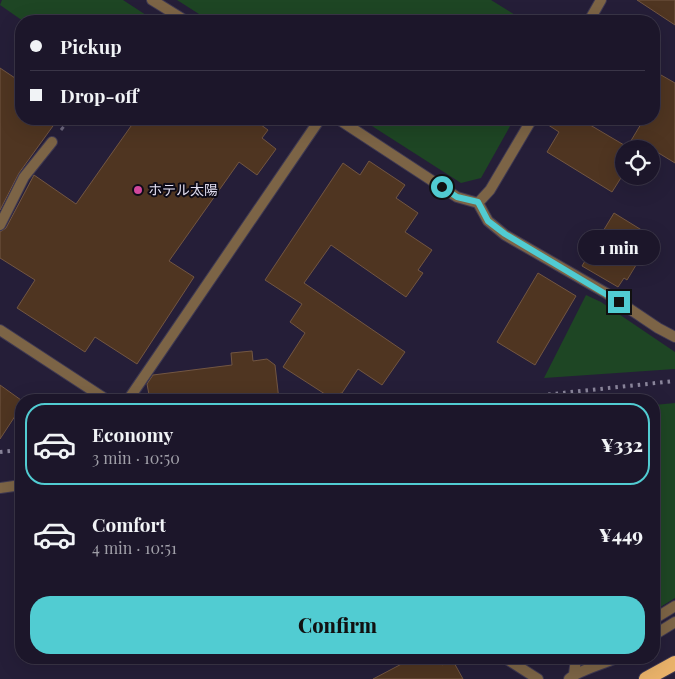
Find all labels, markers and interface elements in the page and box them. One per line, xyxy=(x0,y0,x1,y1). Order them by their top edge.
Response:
text: Pickup xyxy=(60,33,122,59)
text: Drop-off xyxy=(60,82,138,108)
map controls xyxy=(615,140,660,185)
button: locate xyxy=(615,140,660,185)
route start xyxy=(431,176,453,198)
place label: ホテル太陽 xyxy=(148,180,218,199)
marker: ホテル太陽 xyxy=(132,184,144,196)
callout: 1 min xyxy=(578,230,660,264)
text: 1 min xyxy=(599,237,639,258)
route end xyxy=(608,291,630,313)
text: Economy xyxy=(92,421,173,447)
icon: car xyxy=(32,422,77,467)
text: ¥332 xyxy=(601,431,643,457)
text: 3 min · 10:50 xyxy=(92,447,180,468)
text: Comfort xyxy=(92,511,166,537)
icon: car xyxy=(32,512,77,557)
text: ¥449 xyxy=(599,521,643,547)
text: 4 min · 10:51 xyxy=(92,537,177,558)
button: Confirm xyxy=(30,596,645,654)

